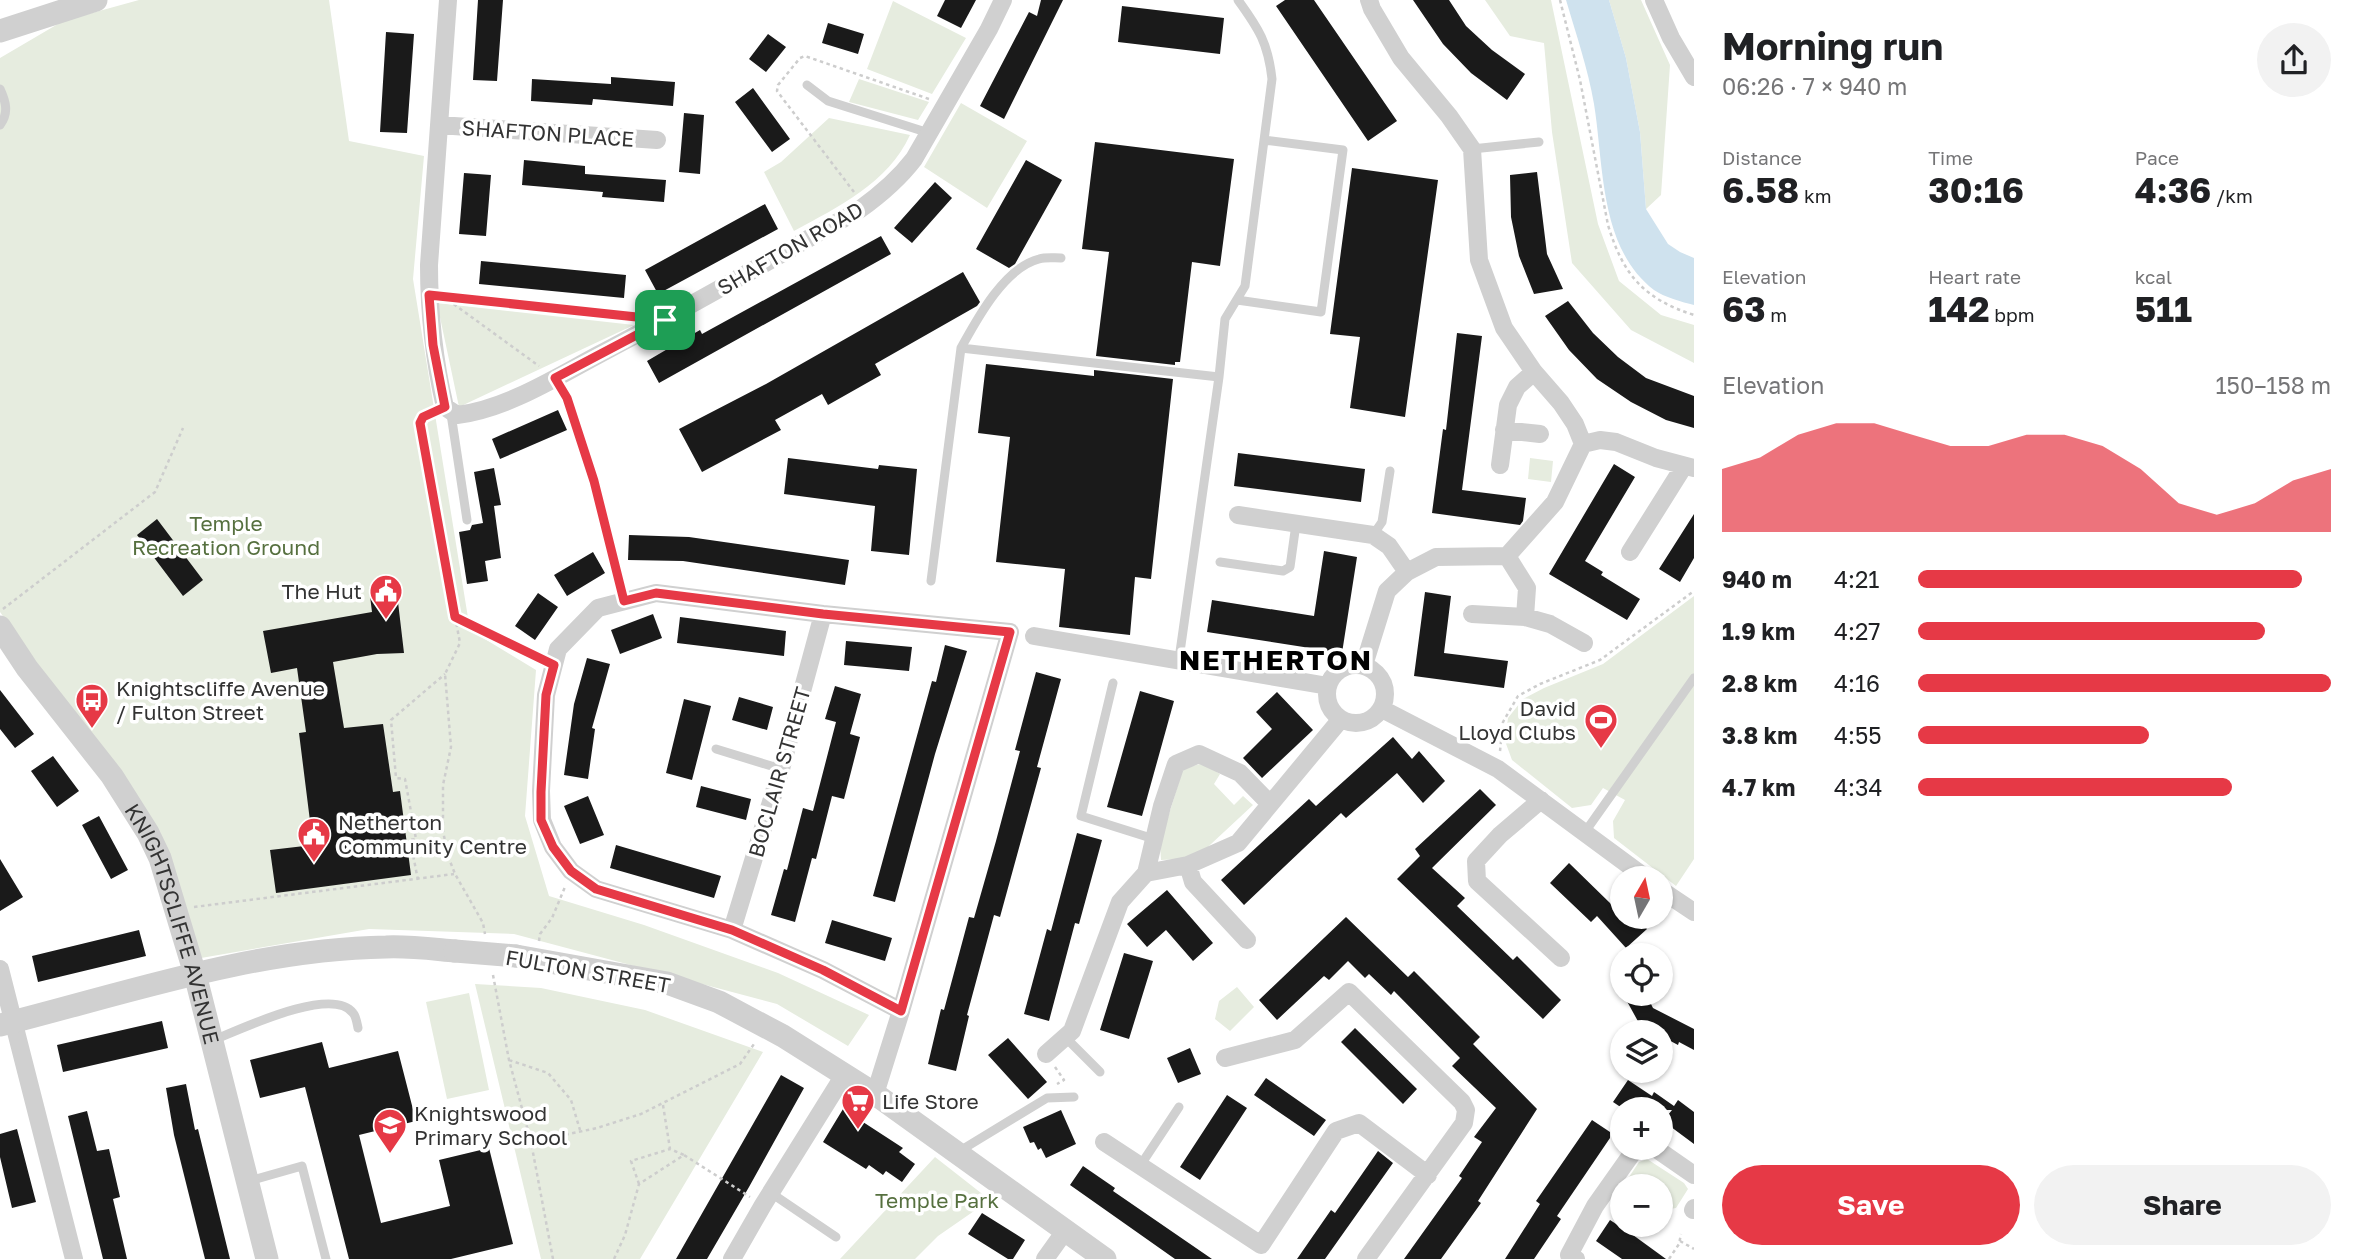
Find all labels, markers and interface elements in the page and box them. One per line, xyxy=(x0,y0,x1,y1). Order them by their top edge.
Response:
text: Morning run xyxy=(1722,23,1943,68)
button: share xyxy=(2257,23,2331,97)
text: 06:26 · 7 × 940 m xyxy=(1722,72,1907,100)
street label: SHAFTON PLACE xyxy=(461,114,635,152)
text: Distance xyxy=(1722,146,1802,169)
text: Time xyxy=(1928,146,1973,169)
text: Pace xyxy=(2135,146,2179,169)
text: 6.58 xyxy=(1722,169,1799,211)
text: 30:16 xyxy=(1928,169,2024,211)
text: 4:36 xyxy=(2135,169,2211,211)
text: km xyxy=(1799,184,1832,207)
text: /km xyxy=(2211,184,2253,207)
street label: SHAFTON ROAD xyxy=(713,196,867,300)
text: Elevation xyxy=(1722,265,1807,288)
text: Heart rate xyxy=(1928,265,2021,288)
text: kcal xyxy=(2135,265,2172,288)
text: 63 xyxy=(1722,288,1766,330)
text: 142 xyxy=(1928,288,1990,330)
text: 511 xyxy=(2135,288,2192,330)
pin xyxy=(635,290,695,350)
icon: arrive xyxy=(646,301,684,339)
text: m xyxy=(1766,303,1787,326)
text: bpm xyxy=(1990,303,2035,326)
text: Elevation xyxy=(1722,371,1824,399)
text: 150–158 m xyxy=(2215,371,2331,399)
park label: Temple Recreation Ground xyxy=(132,510,320,560)
text: 940 m xyxy=(1722,565,1792,593)
text: 4:21 xyxy=(1834,565,1879,593)
public building icon: The Hut xyxy=(367,572,405,621)
place label: The Hut xyxy=(282,578,362,604)
text: 1.9 km xyxy=(1722,617,1795,645)
text: 4:27 xyxy=(1834,617,1880,645)
district label: NETHERTON xyxy=(1179,643,1373,676)
text: 2.8 km xyxy=(1722,669,1797,697)
text: 4:16 xyxy=(1834,669,1880,697)
place label: Knightscliffe Avenue / Fulton Street xyxy=(116,675,325,725)
bus stop icon: Knightscliffe Avenue / Fulton Street xyxy=(73,681,111,730)
street label: BOCLAIR STREET xyxy=(742,684,816,860)
place label: David Lloyd Clubs xyxy=(1458,695,1576,745)
sports icon: David Lloyd Clubs xyxy=(1582,701,1620,750)
text: 3.8 km xyxy=(1722,721,1797,749)
text: 4:55 xyxy=(1834,721,1882,749)
text: 4.7 km xyxy=(1722,773,1796,801)
text: 4:34 xyxy=(1834,773,1882,801)
street label: KNIGHTSCLIFFE AVENUE xyxy=(120,799,225,1047)
place label: Netherton Community Centre xyxy=(338,809,527,859)
public building icon: Netherton Community Centre xyxy=(295,815,333,864)
north arrow xyxy=(1610,866,1673,929)
map controls xyxy=(1610,866,1673,1237)
button: locate xyxy=(1610,943,1673,1006)
street label: FULTON STREET xyxy=(504,944,672,998)
button: layers xyxy=(1610,1020,1673,1083)
supermarket icon: Life Store xyxy=(839,1082,877,1131)
place label: Life Store xyxy=(882,1088,979,1114)
button: + xyxy=(1610,1097,1673,1160)
place label: Knightswood Primary School xyxy=(414,1100,568,1150)
school or university icon: Knightswood Primary School xyxy=(371,1106,409,1155)
button: Save xyxy=(1722,1165,2020,1245)
button: Share xyxy=(2034,1165,2331,1245)
button: − xyxy=(1610,1174,1673,1237)
park label: Temple Park xyxy=(875,1187,999,1213)

